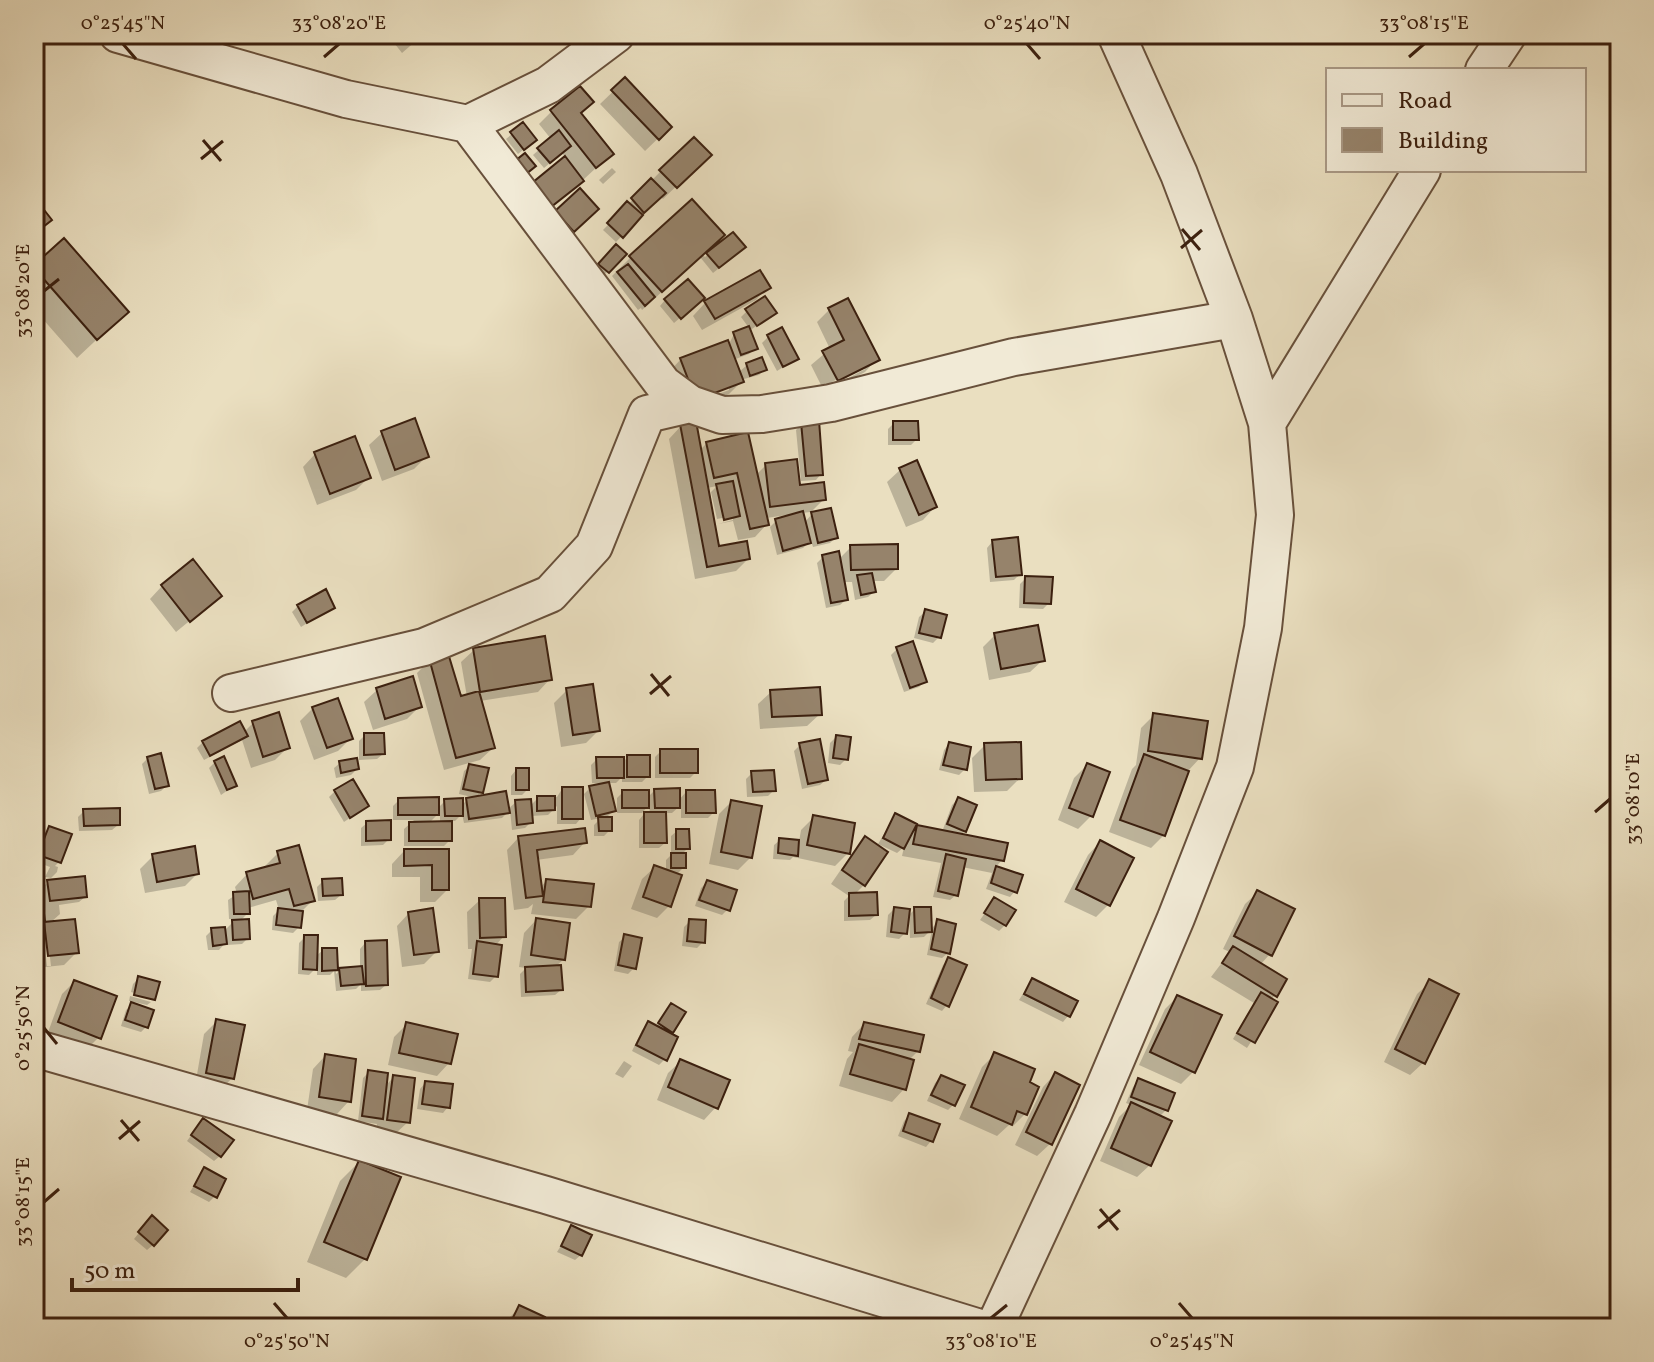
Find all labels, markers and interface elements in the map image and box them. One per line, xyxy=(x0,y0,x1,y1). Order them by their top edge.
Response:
text: 0°25'45"N xyxy=(81,10,165,38)
text: 33°08'20"E xyxy=(292,10,386,38)
text: 0°25'40"N xyxy=(984,10,1070,38)
text: 33°08'15"E xyxy=(1379,10,1469,38)
legend xyxy=(1326,68,1586,172)
text: Road xyxy=(1398,85,1452,119)
text: Building xyxy=(1398,125,1488,159)
text: 33°08'20"E xyxy=(10,244,38,338)
text: 33°08'10"E xyxy=(1620,753,1648,845)
text: 0°25'50"N xyxy=(10,985,38,1071)
text: 33°08'15"E xyxy=(10,1157,38,1247)
scale bar xyxy=(72,1242,298,1292)
text: 50 m xyxy=(84,1255,136,1289)
text: 0°25'50"N xyxy=(244,1328,330,1356)
text: 33°08'10"E xyxy=(945,1328,1037,1356)
text: 0°25'45"N xyxy=(1150,1328,1234,1356)

